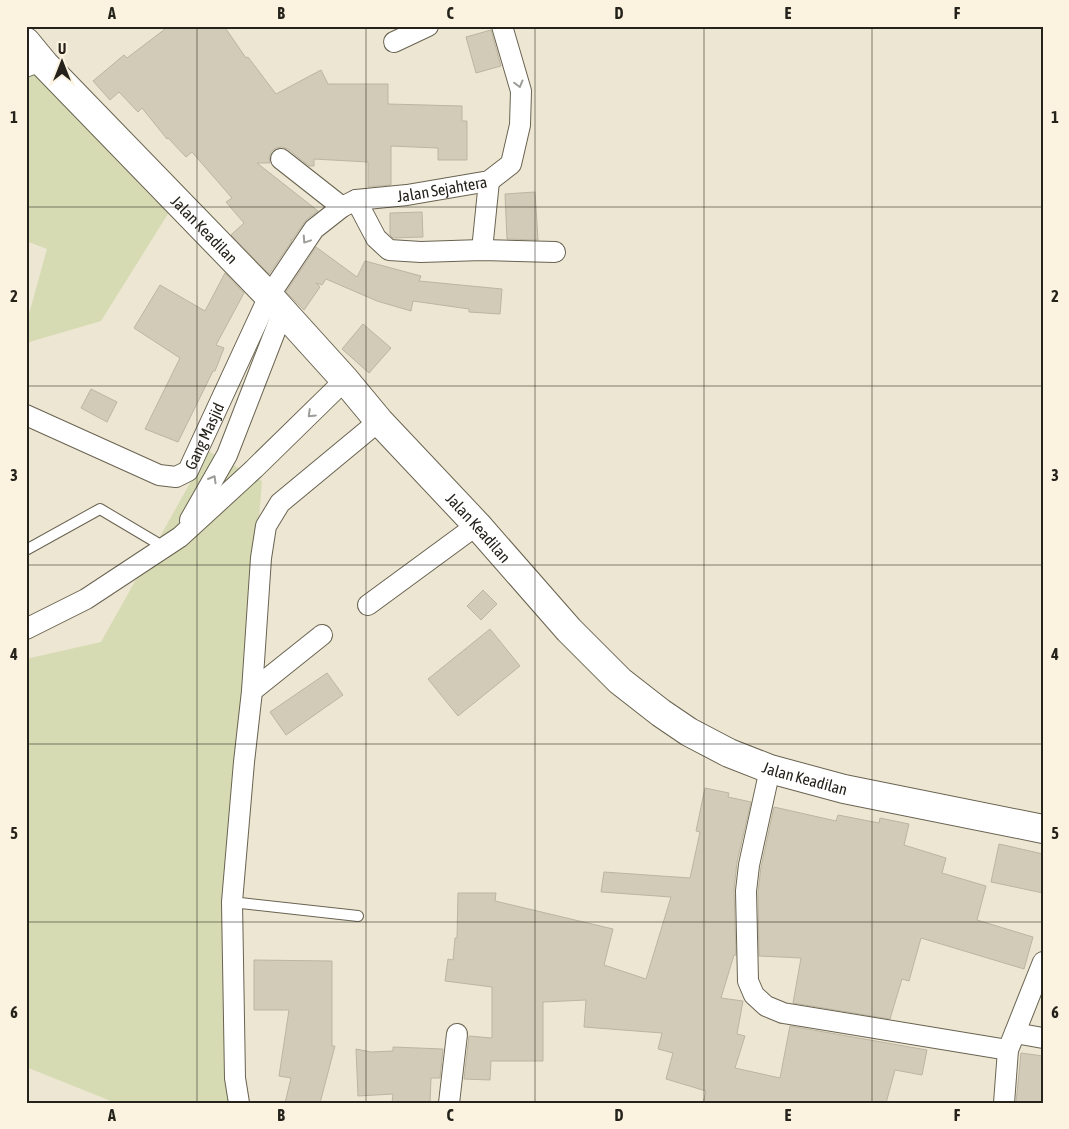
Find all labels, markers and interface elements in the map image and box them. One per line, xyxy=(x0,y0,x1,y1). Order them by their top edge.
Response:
text: A xyxy=(107,4,116,22)
text: B xyxy=(277,4,285,22)
text: C xyxy=(446,4,454,22)
text: D xyxy=(615,4,624,22)
text: E xyxy=(785,4,792,22)
text: F xyxy=(954,4,961,22)
north arrow xyxy=(38,38,88,88)
text: U xyxy=(58,41,66,57)
one-way arrow xyxy=(513,80,524,88)
text: 1 xyxy=(10,108,18,126)
text: 1 xyxy=(1051,108,1059,126)
street label: Jalan Sejahtera xyxy=(396,173,488,205)
street label: Jalan Keadilan xyxy=(168,192,241,267)
one-way arrow xyxy=(303,235,313,244)
text: 2 xyxy=(10,287,18,305)
text: 2 xyxy=(1051,287,1059,305)
street label: Gang Masjid xyxy=(181,400,227,472)
one-way arrow xyxy=(307,408,316,417)
text: 3 xyxy=(10,466,18,484)
text: 3 xyxy=(1051,466,1059,484)
one-way arrow xyxy=(207,476,217,485)
street label: Jalan Keadilan xyxy=(443,489,514,566)
text: 4 xyxy=(9,645,18,663)
text: 4 xyxy=(1050,645,1059,663)
street label: Jalan Keadilan xyxy=(760,758,849,799)
text: 5 xyxy=(10,824,18,842)
text: 5 xyxy=(1051,824,1059,842)
text: 6 xyxy=(10,1003,18,1021)
text: 6 xyxy=(1051,1003,1059,1021)
text: A xyxy=(107,1106,116,1124)
text: B xyxy=(277,1106,285,1124)
text: C xyxy=(446,1106,454,1124)
text: D xyxy=(615,1106,624,1124)
text: E xyxy=(785,1106,792,1124)
text: F xyxy=(954,1106,961,1124)

